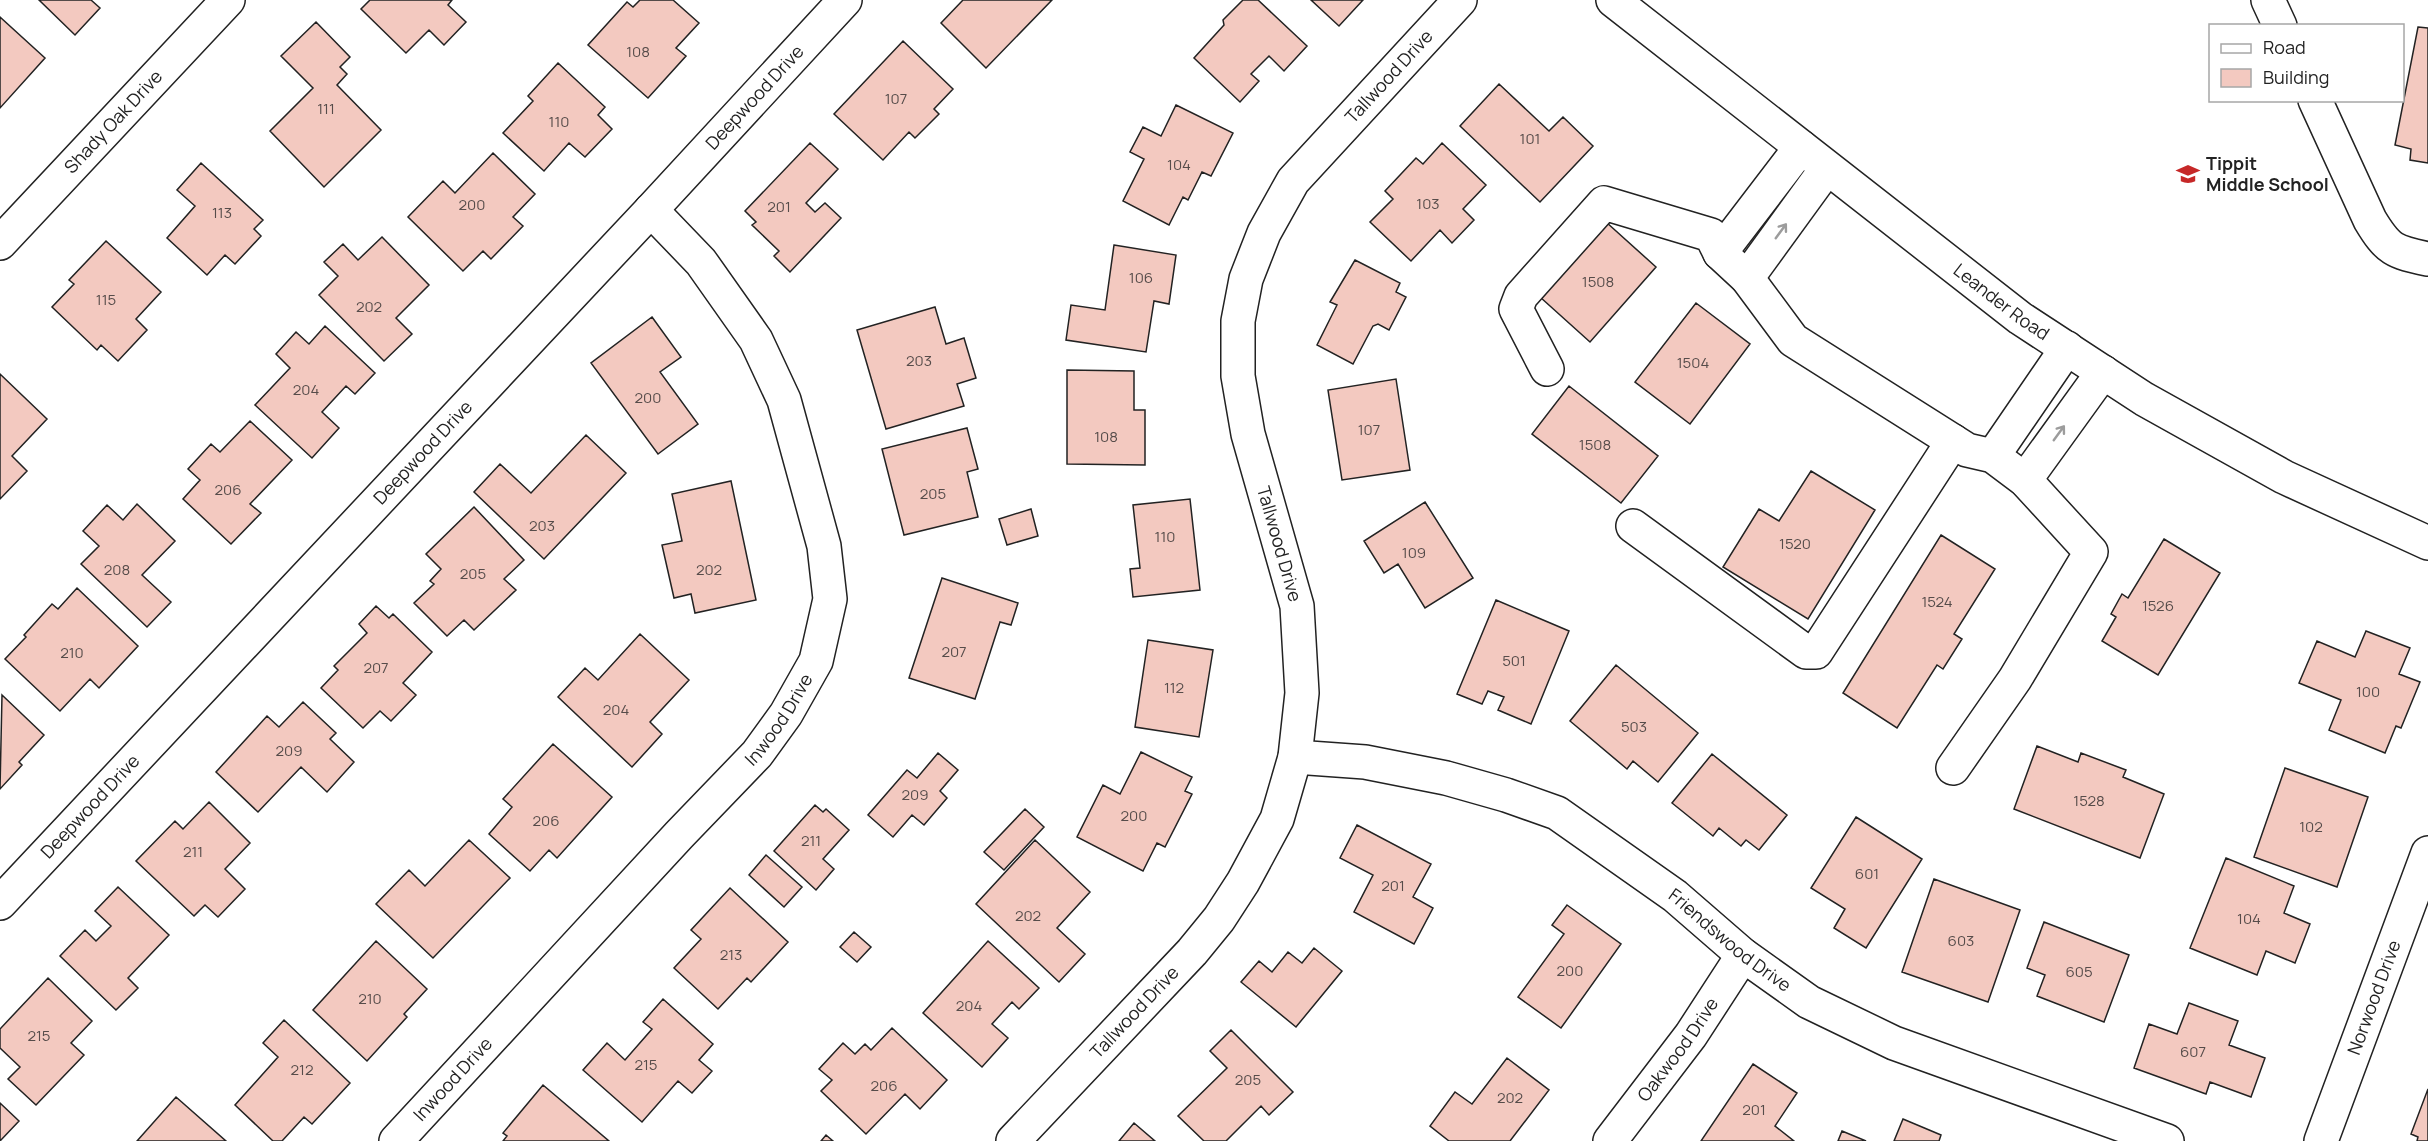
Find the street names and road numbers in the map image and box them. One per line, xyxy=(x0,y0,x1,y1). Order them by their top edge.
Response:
street label: Tallwood Drive xyxy=(1339,24,1438,128)
street label: Deepwood Drive xyxy=(700,39,809,154)
street label: Shady Oak Drive xyxy=(59,64,167,178)
street label: Leander Road xyxy=(1949,258,2054,345)
street label: Deepwood Drive xyxy=(368,395,477,509)
street label: Tallwood Drive xyxy=(1252,483,1308,604)
street label: Inwood Drive xyxy=(739,669,817,770)
street label: Deepwood Drive xyxy=(35,749,144,863)
street label: Friendswood Drive xyxy=(1664,882,1796,997)
street label: Norwood Drive xyxy=(2341,936,2406,1058)
street label: Tallwood Drive xyxy=(1084,960,1184,1063)
street label: Oakwood Drive xyxy=(1631,993,1723,1106)
street label: Inwood Drive xyxy=(407,1032,497,1126)

